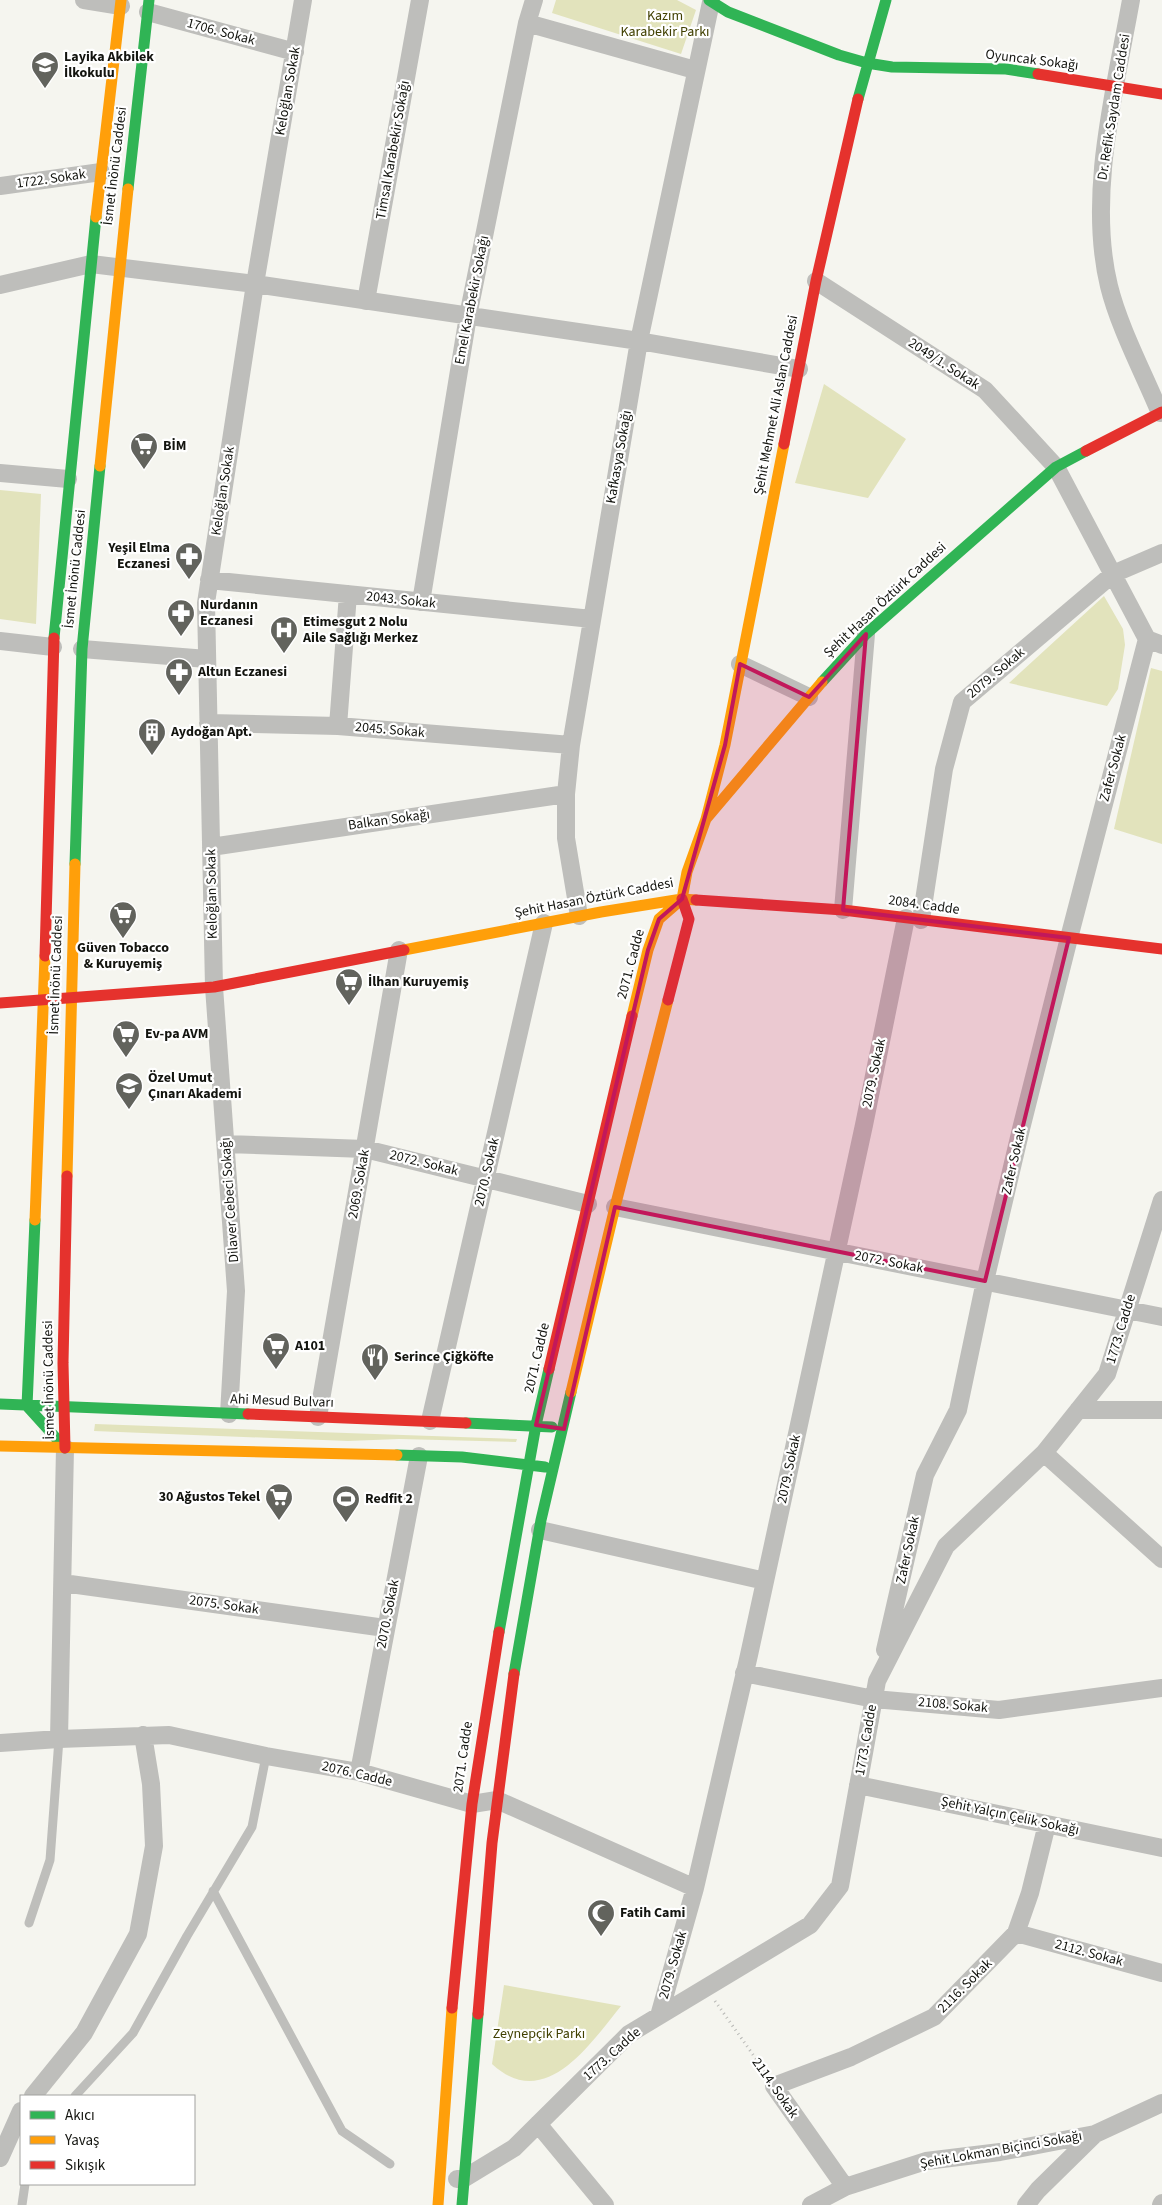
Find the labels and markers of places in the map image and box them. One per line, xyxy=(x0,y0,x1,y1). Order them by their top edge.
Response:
place label: Layika Akbilek İlkokulu xyxy=(64,47,154,83)
school or university icon: Layika Akbilek İlkokulu xyxy=(30,50,60,89)
supermarket icon: BİM xyxy=(129,431,159,470)
place label: BİM xyxy=(163,436,186,456)
place label: Yeşil Elma Eczanesi xyxy=(107,538,170,574)
pharmacy icon: Yeşil Elma Eczanesi xyxy=(174,541,204,580)
place label: Nurdanın Eczanesi xyxy=(200,595,258,631)
pharmacy icon: Nurdanın Eczanesi xyxy=(166,598,196,637)
place label: Etimesgut 2 Nolu Aile Sağlığı Merkez xyxy=(302,612,419,648)
hospital icon: Etimesgut 2 Nolu Aile Sağlığı Merkez xyxy=(269,615,299,654)
pharmacy icon: Altun Eczanesi xyxy=(164,657,194,696)
place label: Altun Eczanesi xyxy=(197,662,287,682)
building icon: Aydoğan Apt. xyxy=(137,717,167,756)
place label: Aydoğan Apt. xyxy=(170,722,252,742)
supermarket icon: Güven Tobacco & Kuruyemiş xyxy=(108,900,138,939)
place label: Güven Tobacco & Kuruyemiş xyxy=(77,938,169,974)
supermarket icon: İlhan Kuruyemiş xyxy=(334,967,364,1006)
place label: İlhan Kuruyemiş xyxy=(368,972,469,992)
supermarket icon: Ev-pa AVM xyxy=(111,1019,141,1058)
place label: Ev-pa AVM xyxy=(145,1024,209,1044)
place label: Özel Umut Çınarı Akademi xyxy=(148,1068,242,1104)
school or university icon: Özel Umut Çınarı Akademi xyxy=(114,1071,144,1110)
supermarket icon: A101 xyxy=(261,1331,291,1370)
place label: A101 xyxy=(294,1336,325,1356)
restaurant icon: Serince Çiğköfte xyxy=(360,1342,390,1381)
place label: Serince Çiğköfte xyxy=(394,1347,494,1367)
supermarket icon: 30 Ağustos Tekel xyxy=(264,1482,294,1521)
sports icon: Redfit 2 xyxy=(331,1484,361,1523)
place label: 30 Ağustos Tekel xyxy=(159,1487,260,1507)
place label: Redfit 2 xyxy=(365,1489,413,1509)
mosque icon: Fatih Cami xyxy=(586,1898,616,1937)
place label: Fatih Cami xyxy=(620,1903,685,1923)

